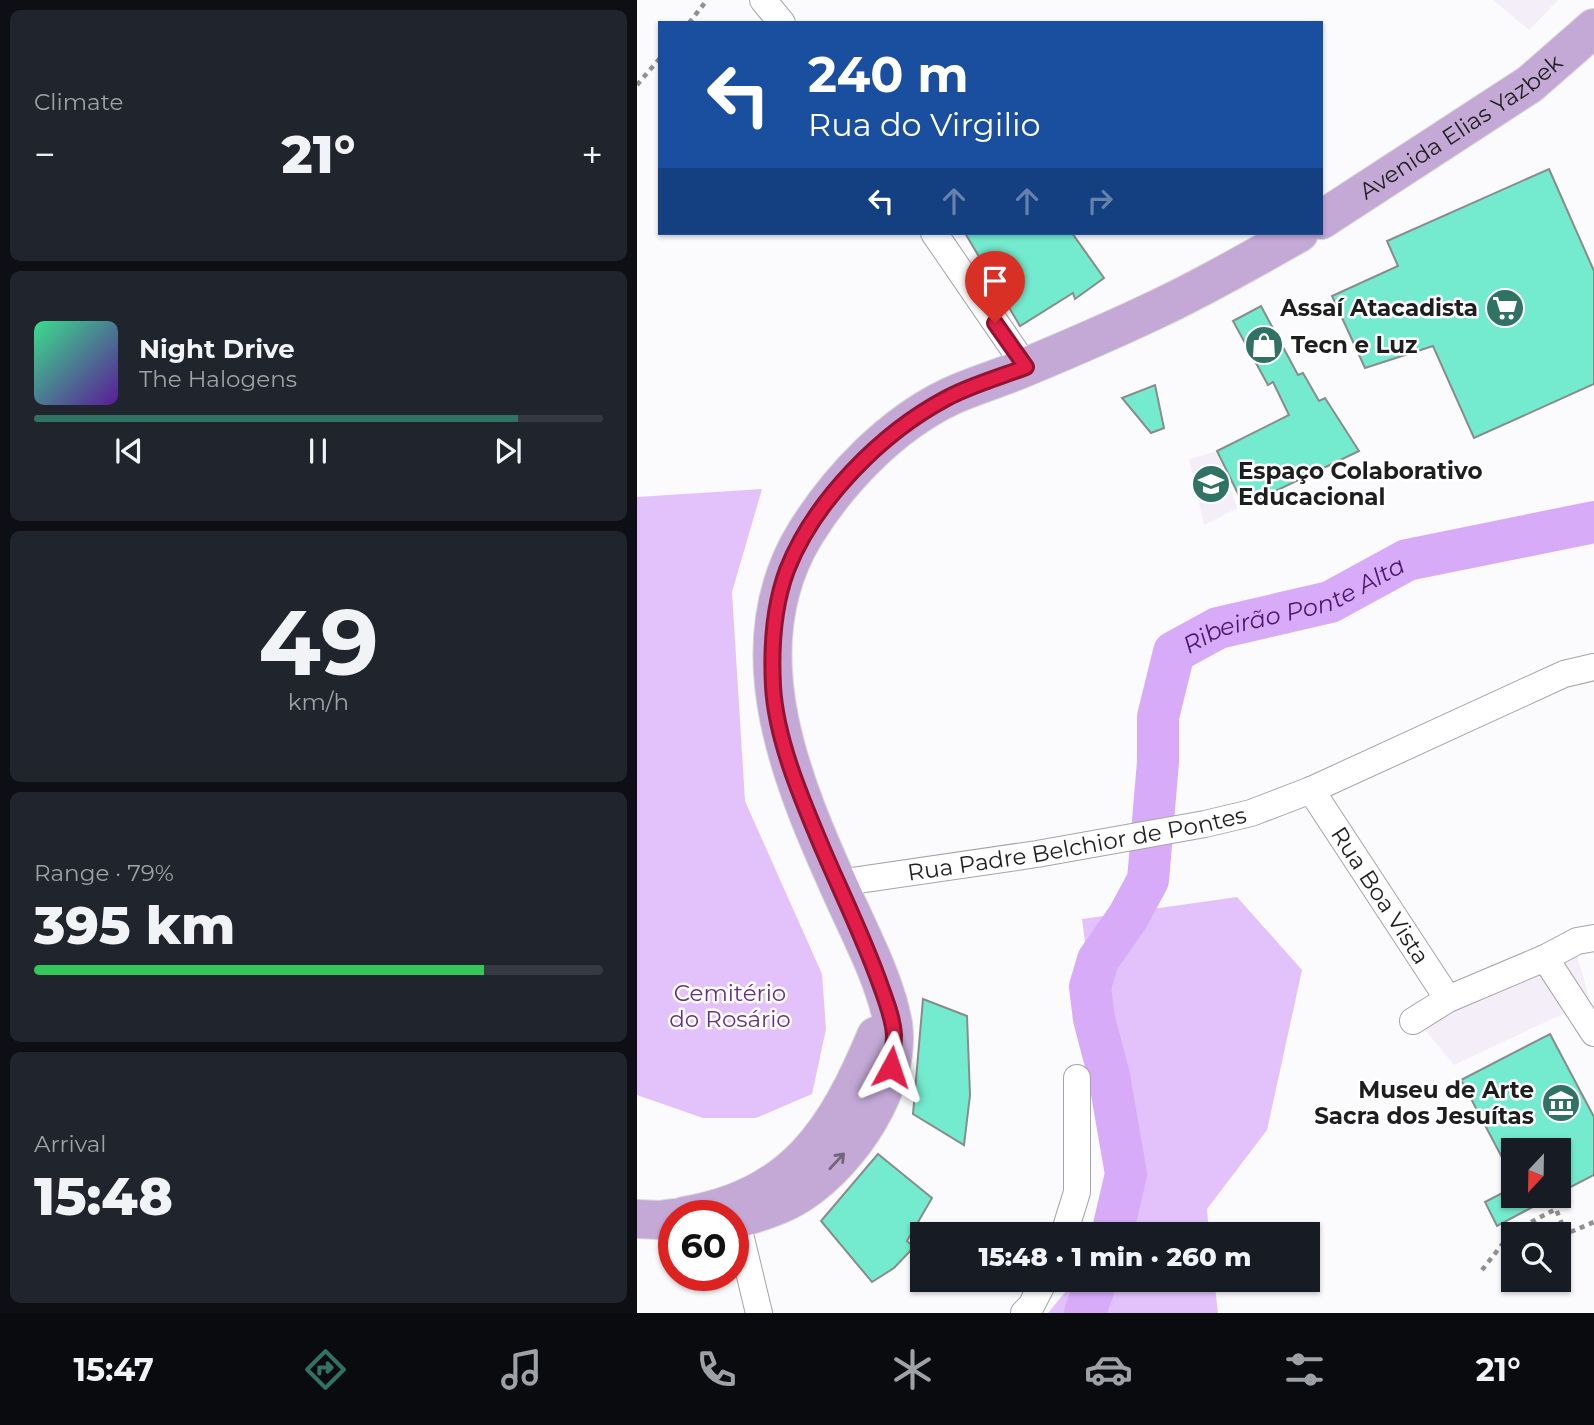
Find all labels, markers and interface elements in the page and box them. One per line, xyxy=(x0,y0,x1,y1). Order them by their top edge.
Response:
text: 240 m xyxy=(808,45,969,104)
street label: Avenida Elias Yazbek xyxy=(1354,48,1568,205)
icon: left xyxy=(693,49,784,140)
text: Climate xyxy=(34,88,123,116)
text: Rua do Virgilio xyxy=(808,105,1041,144)
text: 21° xyxy=(282,123,355,186)
text: − xyxy=(34,131,56,178)
text: + xyxy=(581,131,603,178)
icon: left xyxy=(862,182,900,220)
icon: ahead xyxy=(935,182,973,220)
icon: ahead xyxy=(1008,182,1046,220)
icon: right xyxy=(1081,182,1119,220)
pin xyxy=(965,251,1025,323)
icon: arrive xyxy=(976,262,1014,300)
supermarket icon: Assaí Atacadista xyxy=(1484,287,1526,329)
place label: Assaí Atacadista xyxy=(1279,294,1478,322)
shop icon: Tecn e Luz xyxy=(1243,324,1285,366)
place label: Tecn e Luz xyxy=(1291,331,1418,359)
text: Night Drive xyxy=(139,333,295,365)
text: The Halogens xyxy=(139,365,297,393)
icon: previous xyxy=(110,432,148,470)
icon: pause xyxy=(299,432,337,470)
icon: next xyxy=(489,432,527,470)
place label: Espaço Colaborativo Educacional xyxy=(1238,457,1482,511)
school or university icon: Espaço Colaborativo Educacional xyxy=(1190,463,1232,505)
water label: Ribeirão Ponte Alta xyxy=(1177,550,1409,659)
text: 49 xyxy=(258,587,379,698)
text: km/h xyxy=(288,688,349,716)
street label: Rua Padre Belchior de Pontes xyxy=(906,801,1249,887)
street label: Rua Boa Vista xyxy=(1325,821,1435,969)
text: Range · 79% xyxy=(34,859,174,887)
text: 395 km xyxy=(34,894,235,957)
park label: Cemitério do Rosário xyxy=(669,979,791,1033)
position arrow xyxy=(854,1030,928,1104)
place label: Museu de Arte Sacra dos Jesuítas xyxy=(1314,1076,1534,1130)
museum icon: Museu de Arte Sacra dos Jesuítas xyxy=(1540,1082,1582,1124)
text: Arrival xyxy=(34,1130,107,1158)
north arrow xyxy=(1501,1138,1571,1208)
map controls xyxy=(1501,1138,1571,1292)
one-way arrow xyxy=(829,1152,845,1170)
text: 15:48 xyxy=(34,1165,173,1228)
speed limit sign: 60 xyxy=(658,1200,749,1291)
button: search xyxy=(1501,1222,1571,1292)
text: 15:48 · 1 min · 260 m xyxy=(978,1241,1252,1273)
icon: directions xyxy=(301,1345,350,1394)
icon: music xyxy=(497,1345,546,1394)
icon: phone xyxy=(692,1345,741,1394)
icon: climate xyxy=(888,1345,937,1394)
icon: car xyxy=(1084,1345,1133,1394)
icon: filters xyxy=(1280,1345,1329,1394)
text: 15:47 xyxy=(73,1350,154,1389)
text: 21° xyxy=(1476,1350,1521,1389)

